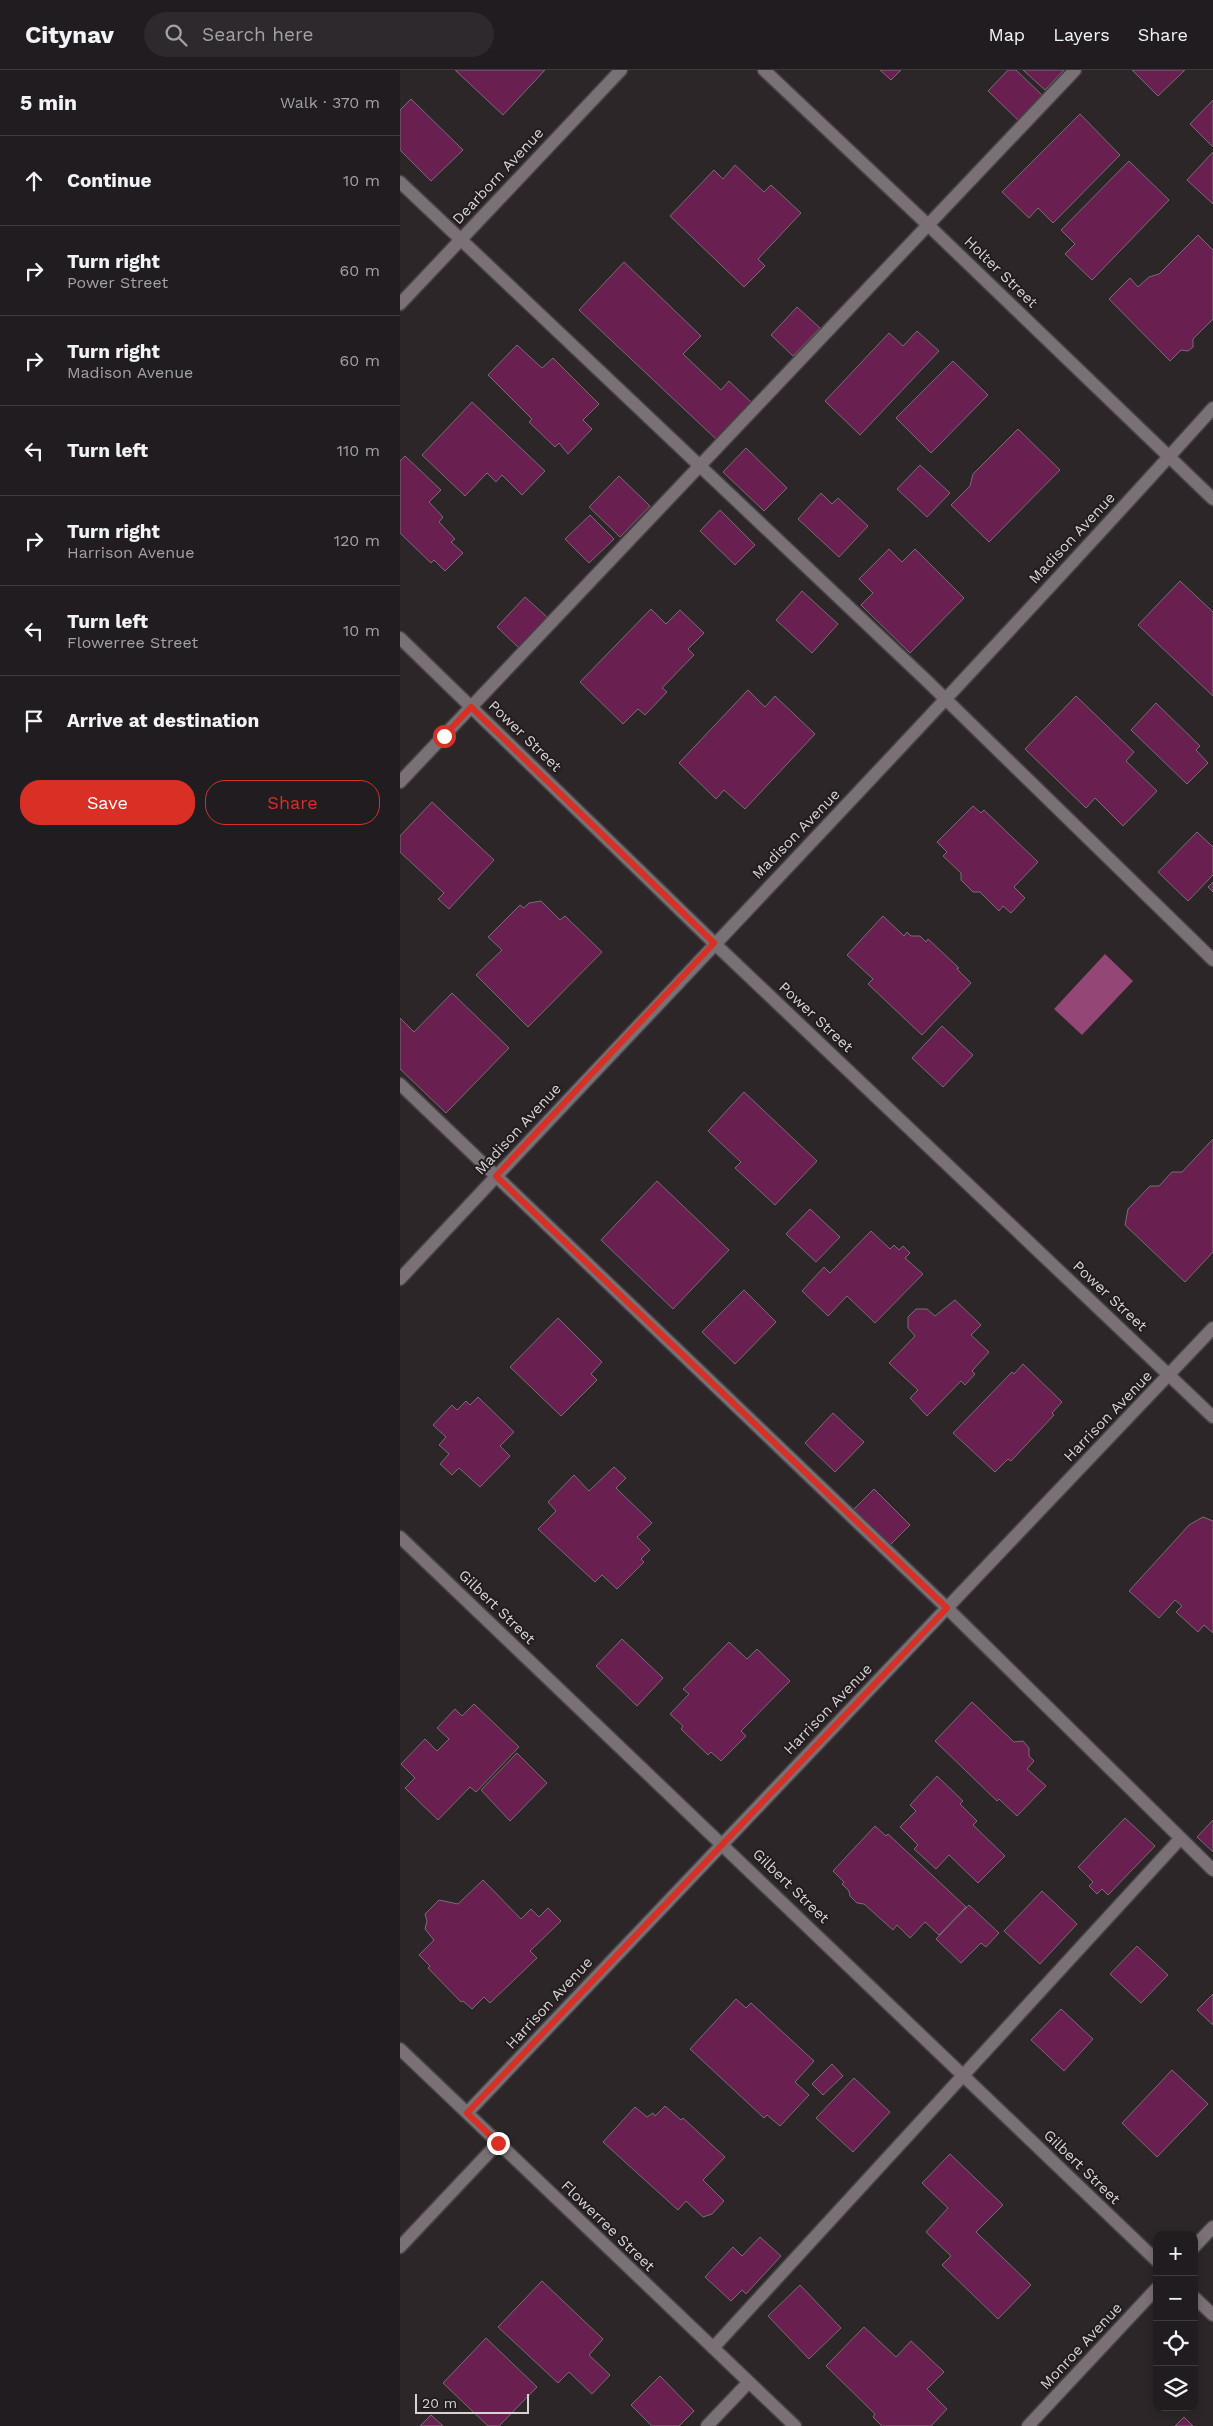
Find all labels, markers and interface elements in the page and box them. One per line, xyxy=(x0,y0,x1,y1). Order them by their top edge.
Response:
search box xyxy=(144,12,494,57)
text: Citynav xyxy=(25,21,114,49)
icon: search xyxy=(162,21,190,49)
text: Search here xyxy=(202,23,313,46)
text: Map xyxy=(988,24,1025,45)
text: Layers xyxy=(1053,24,1110,45)
text: Share xyxy=(1138,24,1188,45)
text: 5 min xyxy=(20,90,77,115)
text: Walk · 370 m xyxy=(280,93,380,112)
street label: Dearborn Avenue xyxy=(449,124,547,228)
icon: ahead xyxy=(20,167,48,195)
text: Continue xyxy=(67,169,151,192)
text: 10 m xyxy=(343,171,380,190)
street label: Holter Street xyxy=(961,232,1042,312)
text: Turn right xyxy=(67,250,160,273)
icon: right xyxy=(20,257,48,285)
text: 60 m xyxy=(340,261,380,280)
text: Power Street xyxy=(67,273,168,292)
text: Turn right xyxy=(67,340,160,363)
icon: right xyxy=(20,347,48,375)
text: 60 m xyxy=(340,351,380,370)
text: Madison Avenue xyxy=(67,363,193,382)
icon: left xyxy=(20,437,48,465)
text: Turn left xyxy=(67,439,148,462)
text: 110 m xyxy=(337,441,380,460)
street label: Madison Avenue xyxy=(1025,489,1119,587)
text: Turn right xyxy=(67,520,160,543)
icon: right xyxy=(20,527,48,555)
text: 120 m xyxy=(334,531,380,550)
text: Harrison Avenue xyxy=(67,543,194,562)
text: Turn left xyxy=(67,610,148,633)
icon: left xyxy=(20,617,48,645)
text: 10 m xyxy=(343,621,380,640)
text: Flowerree Street xyxy=(67,633,198,652)
street label: Power Street xyxy=(485,697,566,776)
icon: arrive xyxy=(20,707,48,735)
text: Arrive at destination xyxy=(67,709,259,732)
route start xyxy=(433,725,456,748)
button: Save xyxy=(20,780,195,825)
button: Share xyxy=(205,780,380,825)
street label: Madison Avenue xyxy=(748,785,844,883)
street label: Power Street xyxy=(775,978,857,1056)
street label: Madison Avenue xyxy=(471,1080,565,1178)
street label: Power Street xyxy=(1069,1257,1151,1335)
street label: Harrison Avenue xyxy=(1060,1367,1156,1465)
street label: Gilbert Street xyxy=(455,1566,540,1649)
street label: Harrison Avenue xyxy=(780,1660,876,1758)
street label: Gilbert Street xyxy=(749,1845,834,1928)
street label: Harrison Avenue xyxy=(502,1953,596,2053)
street label: Gilbert Street xyxy=(1040,2126,1125,2209)
route end xyxy=(487,2132,510,2155)
street label: Flowerree Street xyxy=(557,2177,659,2276)
map controls xyxy=(1153,2231,1198,2411)
button: + xyxy=(1153,2231,1198,2276)
button: − xyxy=(1153,2276,1198,2321)
street label: Monroe Avenue xyxy=(1036,2299,1126,2393)
button: locate xyxy=(1153,2321,1198,2366)
button: layers xyxy=(1153,2366,1198,2411)
scale bar xyxy=(415,2391,529,2414)
text: 20 m xyxy=(422,2395,457,2411)

